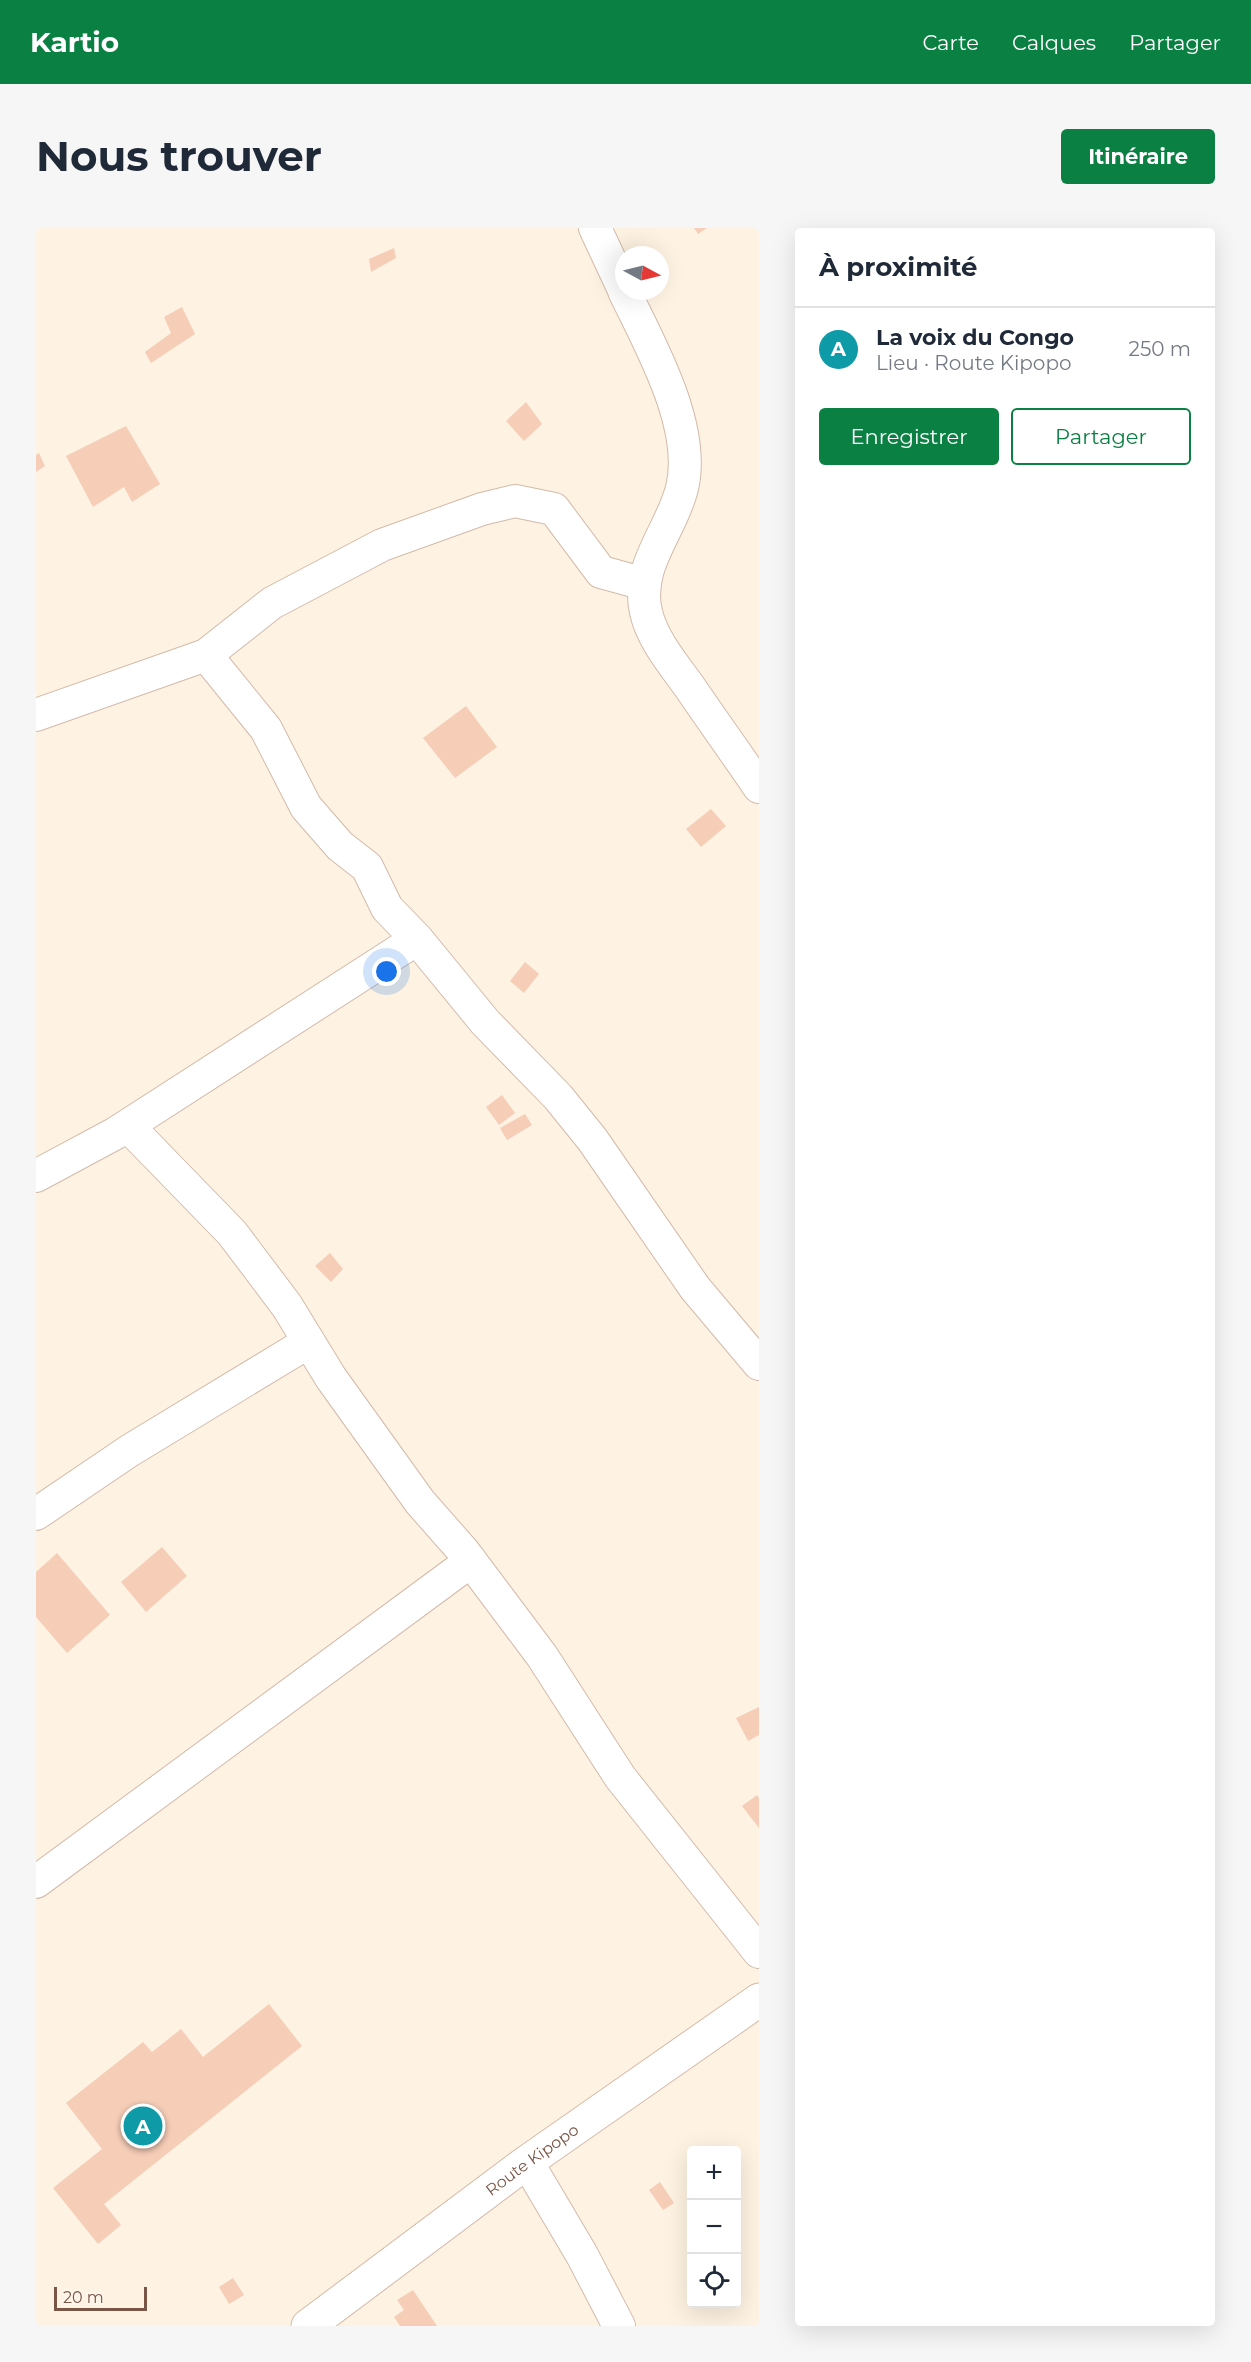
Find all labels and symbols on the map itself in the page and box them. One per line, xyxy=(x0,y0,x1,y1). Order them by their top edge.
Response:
north arrow xyxy=(615,246,669,300)
your location xyxy=(372,957,401,986)
pin: A xyxy=(124,2104,162,2148)
street label: Route Kipopo xyxy=(482,2120,582,2200)
scale bar xyxy=(54,2284,147,2312)

